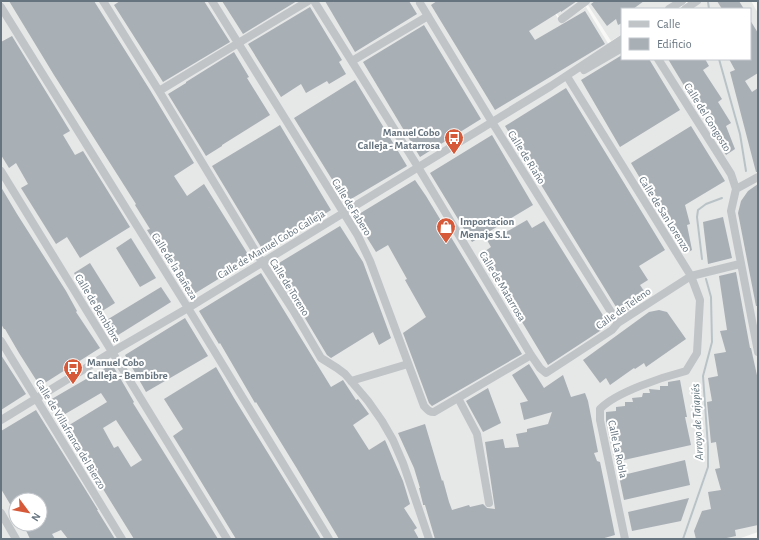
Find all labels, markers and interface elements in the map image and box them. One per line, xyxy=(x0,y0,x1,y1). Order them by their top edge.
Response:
legend xyxy=(621,8,751,60)
text: Calle xyxy=(657,18,680,30)
text: Edificio xyxy=(657,38,692,50)
street label: Calle del Congosto xyxy=(682,81,733,153)
place label: Manuel Cobo Calleja - Matarrosa xyxy=(357,127,441,151)
bus stop icon: Manuel Cobo Calleja - Matarrosa xyxy=(443,127,465,155)
street label: Calle de Riaño xyxy=(506,129,547,186)
street label: Calle de San Lorenzo xyxy=(637,174,692,254)
street label: Calle de Fabero xyxy=(330,177,373,238)
street label: Calle de Manuel Cobo Calleja xyxy=(216,208,327,281)
shop icon: Importacion Menaje S.L. xyxy=(435,216,457,244)
place label: Importacion Menaje S.L. xyxy=(460,216,514,240)
street label: Calle de la Bañeza xyxy=(150,231,200,302)
street label: Calle de Matarrosa xyxy=(477,249,528,323)
street label: Calle de Toreno xyxy=(268,257,312,318)
street label: Calle de Bembibre xyxy=(73,272,122,344)
street label: Calle de Teleno xyxy=(594,285,653,331)
bus stop icon: Manuel Cobo Calleja - Bembibre xyxy=(62,357,84,385)
place label: Manuel Cobo Calleja - Bembibre xyxy=(87,357,168,381)
street label: Calle de Villafranca del Bierzo xyxy=(33,378,108,491)
water label: Arroyo de Tajapiés xyxy=(689,383,706,462)
street label: Calle La Robla xyxy=(606,419,629,479)
north arrow xyxy=(8,492,48,532)
text: N xyxy=(29,511,43,523)

